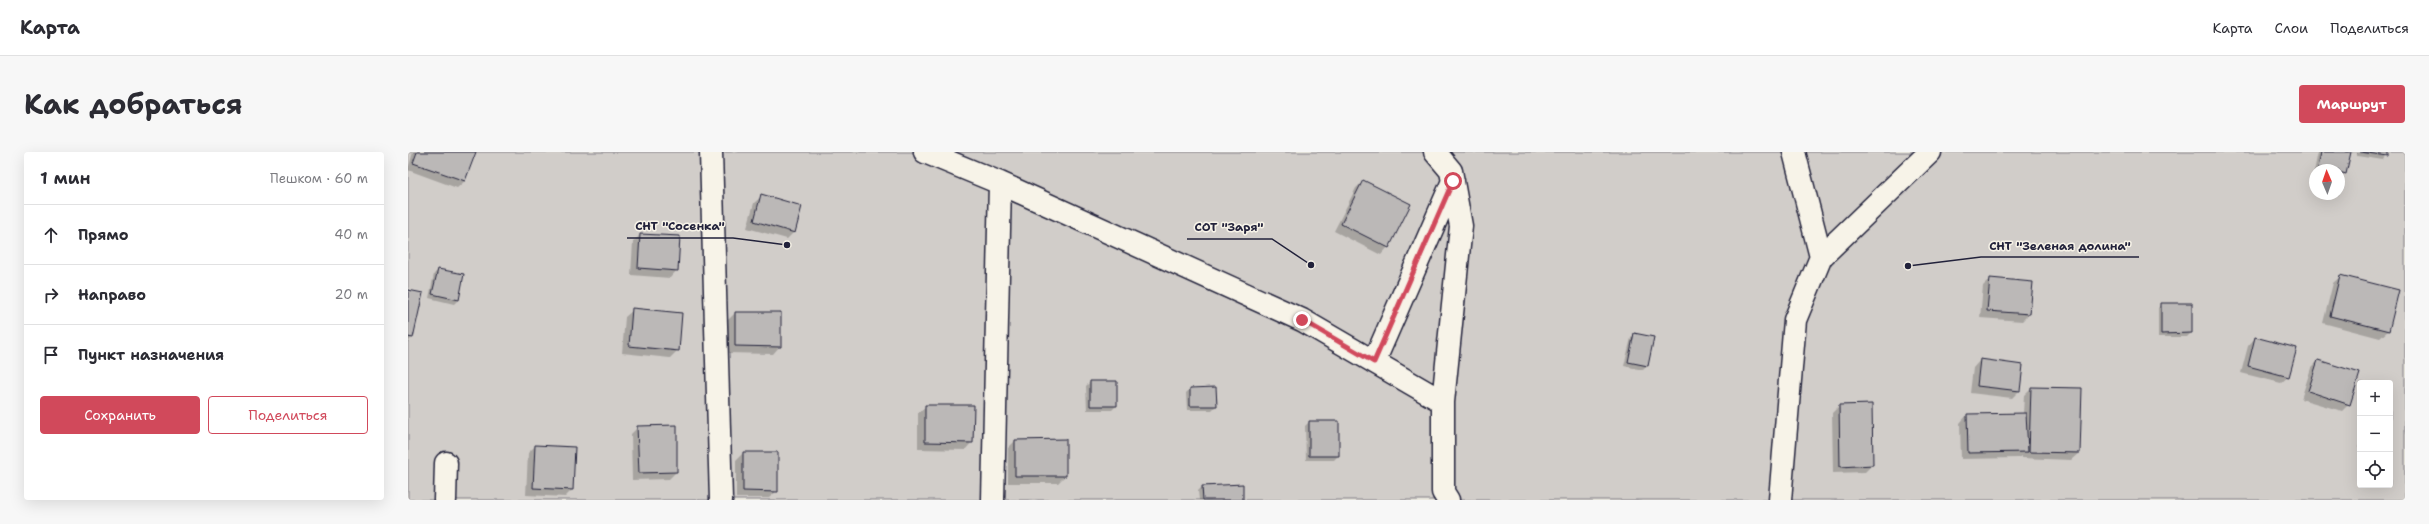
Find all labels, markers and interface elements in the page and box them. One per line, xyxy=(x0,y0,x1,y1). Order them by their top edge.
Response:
text: Карта xyxy=(20,15,80,40)
text: Карта xyxy=(2212,19,2253,37)
text: Слои xyxy=(2275,19,2308,37)
text: Поделиться xyxy=(2330,19,2409,37)
text: Как добраться xyxy=(24,85,243,123)
button: Маршрут xyxy=(2299,85,2405,123)
north arrow xyxy=(2309,164,2345,200)
text: 1 мин xyxy=(40,167,90,189)
text: Пешком · 60 m xyxy=(270,170,368,187)
route start xyxy=(1444,172,1462,190)
callout: СНТ "Сосенка" xyxy=(627,214,733,238)
callout: СОТ "Заря" xyxy=(1187,215,1272,239)
text: СНТ "Сосенка" xyxy=(635,218,725,234)
text: СОТ "Заря" xyxy=(1195,219,1263,235)
icon: ahead xyxy=(40,224,62,246)
text: Прямо xyxy=(78,225,128,245)
text: 40 m xyxy=(334,226,368,243)
callout: СНТ "Зеленая долина" xyxy=(1981,233,2139,257)
text: СНТ "Зеленая долина" xyxy=(1989,238,2131,254)
icon: right xyxy=(40,284,62,306)
text: Направо xyxy=(78,285,146,305)
text: 20 m xyxy=(335,286,368,303)
route end xyxy=(1293,311,1311,329)
icon: arrive xyxy=(40,344,62,366)
text: Пункт назначения xyxy=(78,345,224,365)
map controls xyxy=(2357,380,2393,488)
button: + xyxy=(2357,380,2393,416)
button: Сохранить xyxy=(40,396,200,434)
button: Поделиться xyxy=(208,396,368,434)
button: − xyxy=(2357,416,2393,452)
button: locate xyxy=(2357,452,2393,488)

